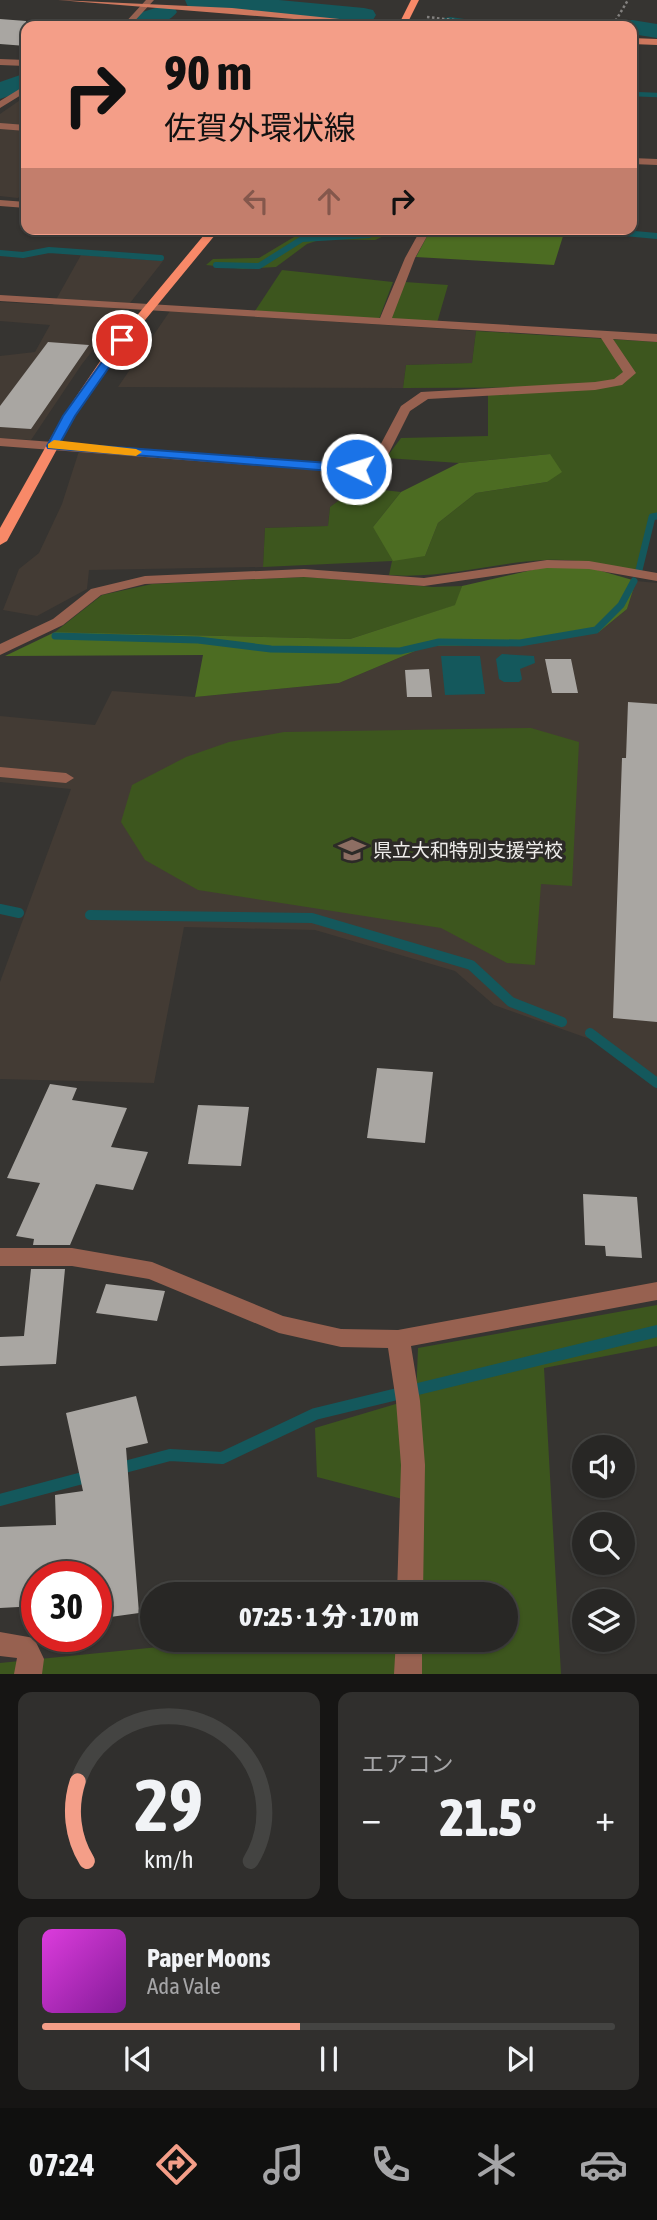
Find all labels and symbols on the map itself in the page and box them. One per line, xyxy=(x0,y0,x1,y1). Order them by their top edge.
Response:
pin xyxy=(92,310,152,370)
position arrow xyxy=(319,432,393,506)
school or university icon: 県立大和特別支援学校 xyxy=(337,835,367,865)
place label: 県立大和特別支援学校 xyxy=(373,839,563,861)
speed limit sign: 30 xyxy=(21,1561,112,1652)

